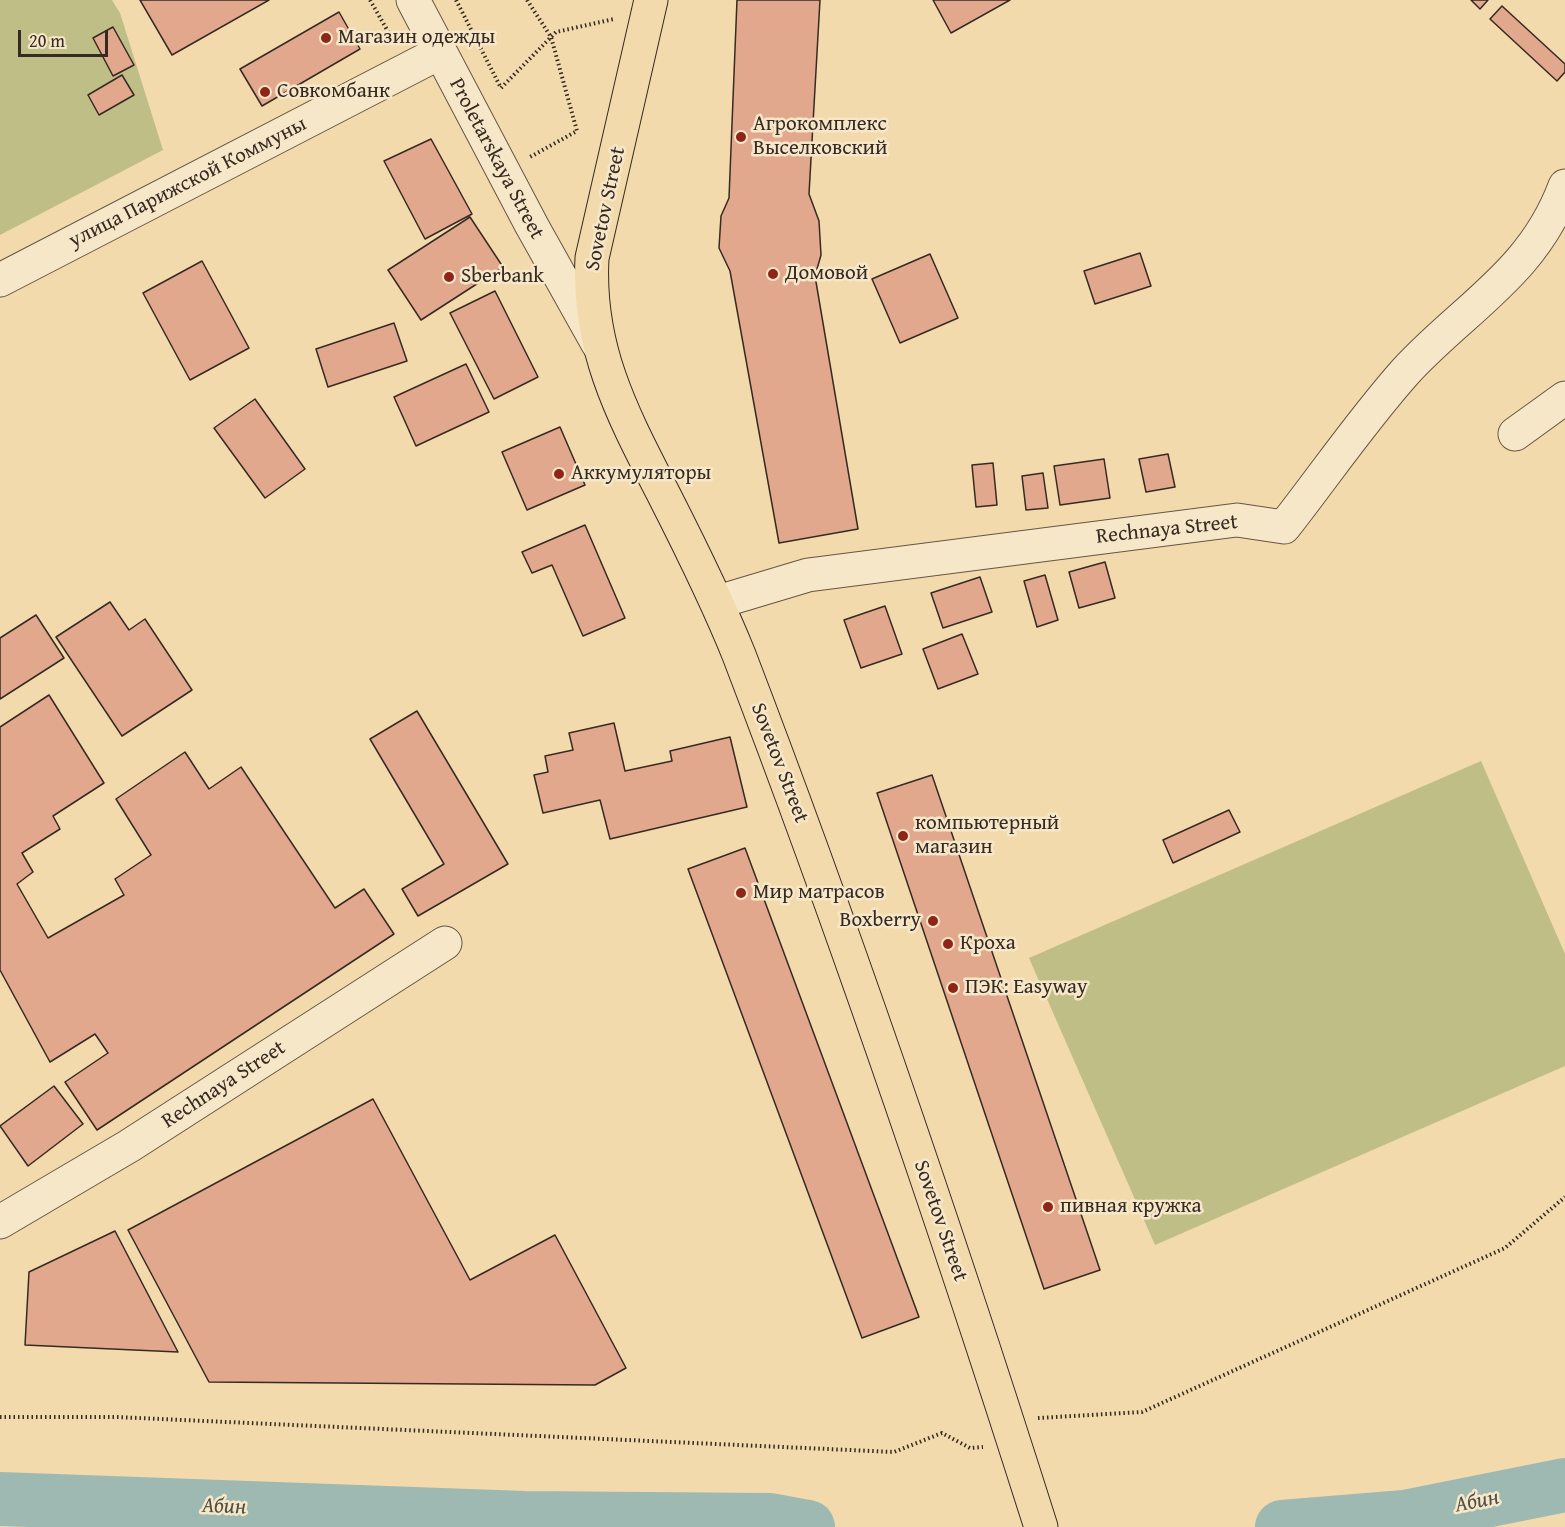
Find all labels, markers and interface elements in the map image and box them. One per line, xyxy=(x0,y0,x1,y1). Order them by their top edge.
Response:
scale bar xyxy=(21,18,111,56)
place label: Магазин одежды xyxy=(338,25,495,51)
text: 20 m xyxy=(29,27,65,54)
marker: Магазин одежды xyxy=(319,31,333,45)
street label: Proletarskaya Street xyxy=(443,74,549,244)
place label: Совкомбанк xyxy=(277,79,390,105)
marker: Совкомбанк xyxy=(258,85,272,99)
street label: улица Парижской Коммуны xyxy=(65,112,311,254)
place label: Агрокомплекс Выселковский xyxy=(753,112,888,162)
marker: Агрокомплекс Выселковский xyxy=(734,130,748,144)
street label: Sovetov Street xyxy=(581,145,631,273)
place label: Домовой xyxy=(785,261,868,287)
place label: Sberbank xyxy=(461,264,544,290)
marker: Домовой xyxy=(766,267,780,281)
marker: Sberbank xyxy=(442,270,456,284)
place label: Аккумуляторы xyxy=(571,461,711,487)
marker: Аккумуляторы xyxy=(552,467,566,481)
street label: Rechnaya Street xyxy=(1095,510,1239,550)
street label: Sovetov Street xyxy=(745,700,813,826)
place label: компьютерный магазин xyxy=(915,811,1059,861)
marker: компьютерный магазин xyxy=(896,829,910,843)
place label: Мир матрасов xyxy=(753,880,885,906)
marker: Мир матрасов xyxy=(734,886,748,900)
place label: Boxberry xyxy=(840,908,921,934)
marker: Boxberry xyxy=(926,914,940,928)
place label: Кроха xyxy=(960,931,1016,957)
marker: Кроха xyxy=(941,937,955,951)
place label: ПЭК: Easyway xyxy=(965,975,1087,1001)
marker: ПЭК: Easyway xyxy=(946,981,960,995)
street label: Rechnaya Street xyxy=(157,1036,291,1134)
street label: Sovetov Street xyxy=(908,1157,972,1285)
place label: пивная кружка xyxy=(1060,1194,1201,1220)
marker: пивная кружка xyxy=(1041,1200,1055,1214)
water label: Абин xyxy=(1453,1485,1501,1519)
water label: Абин xyxy=(201,1493,247,1521)

